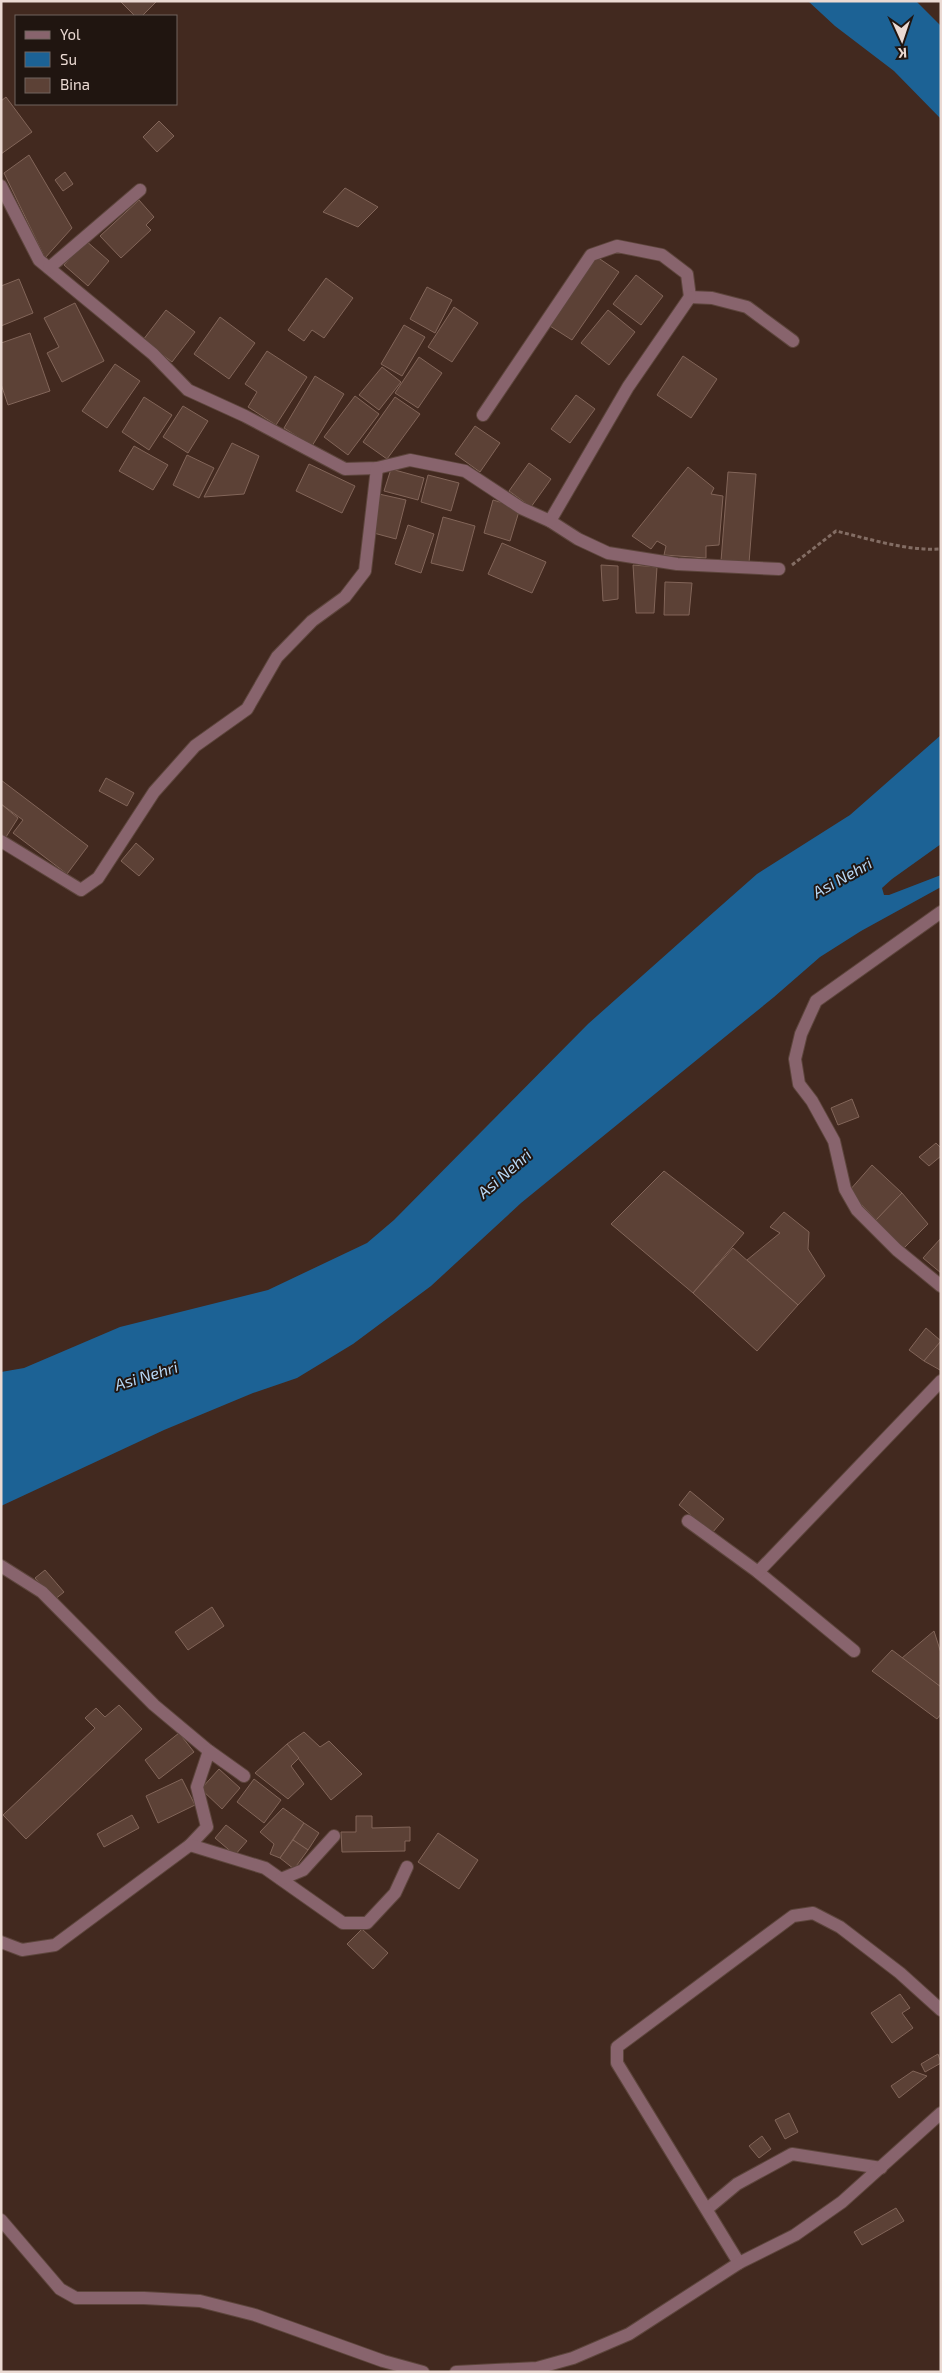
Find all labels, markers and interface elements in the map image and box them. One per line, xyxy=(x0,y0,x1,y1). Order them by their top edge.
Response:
legend xyxy=(15,15,178,105)
north arrow xyxy=(877,15,927,65)
text: Yol xyxy=(60,25,81,43)
text: K xyxy=(898,45,908,62)
text: Su xyxy=(60,50,77,68)
text: Bina xyxy=(60,75,90,93)
water label: Asi Nehri xyxy=(808,853,875,902)
water label: Asi Nehri xyxy=(473,1145,535,1202)
water label: Asi Nehri xyxy=(111,1356,180,1394)

